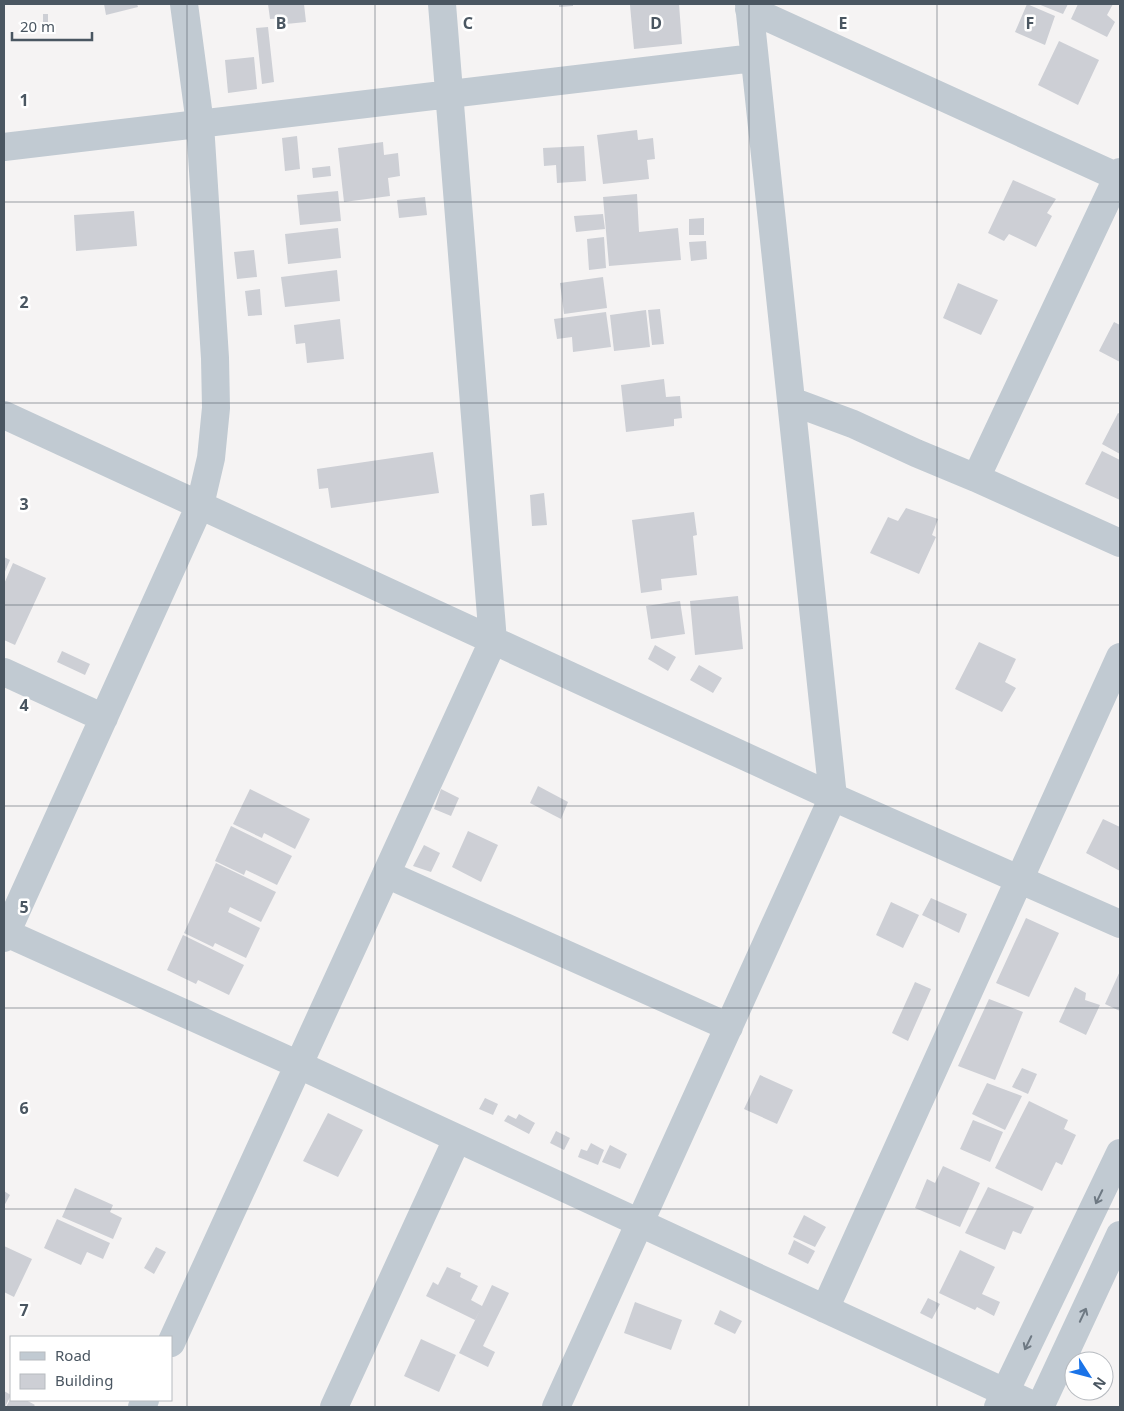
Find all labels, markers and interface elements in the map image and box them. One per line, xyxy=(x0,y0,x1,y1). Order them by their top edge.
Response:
scale bar xyxy=(12,10,92,42)
text: B xyxy=(276,12,286,34)
text: C xyxy=(463,12,473,34)
text: D xyxy=(650,12,662,34)
text: E xyxy=(839,12,848,34)
text: F xyxy=(1026,12,1034,34)
text: 20 m xyxy=(20,16,55,36)
text: 1 xyxy=(19,89,29,111)
text: 2 xyxy=(19,291,29,313)
text: 3 xyxy=(19,493,29,515)
text: 4 xyxy=(19,694,29,716)
text: 5 xyxy=(19,896,29,918)
text: 6 xyxy=(19,1097,29,1119)
one-way arrow xyxy=(1094,1189,1103,1204)
text: 7 xyxy=(19,1299,29,1321)
one-way arrow xyxy=(1079,1308,1088,1323)
one-way arrow xyxy=(1023,1335,1033,1350)
legend xyxy=(10,1336,172,1401)
text: Road xyxy=(55,1345,91,1365)
north arrow xyxy=(1064,1351,1114,1401)
text: Building xyxy=(55,1370,113,1390)
text: N xyxy=(1089,1374,1111,1394)

